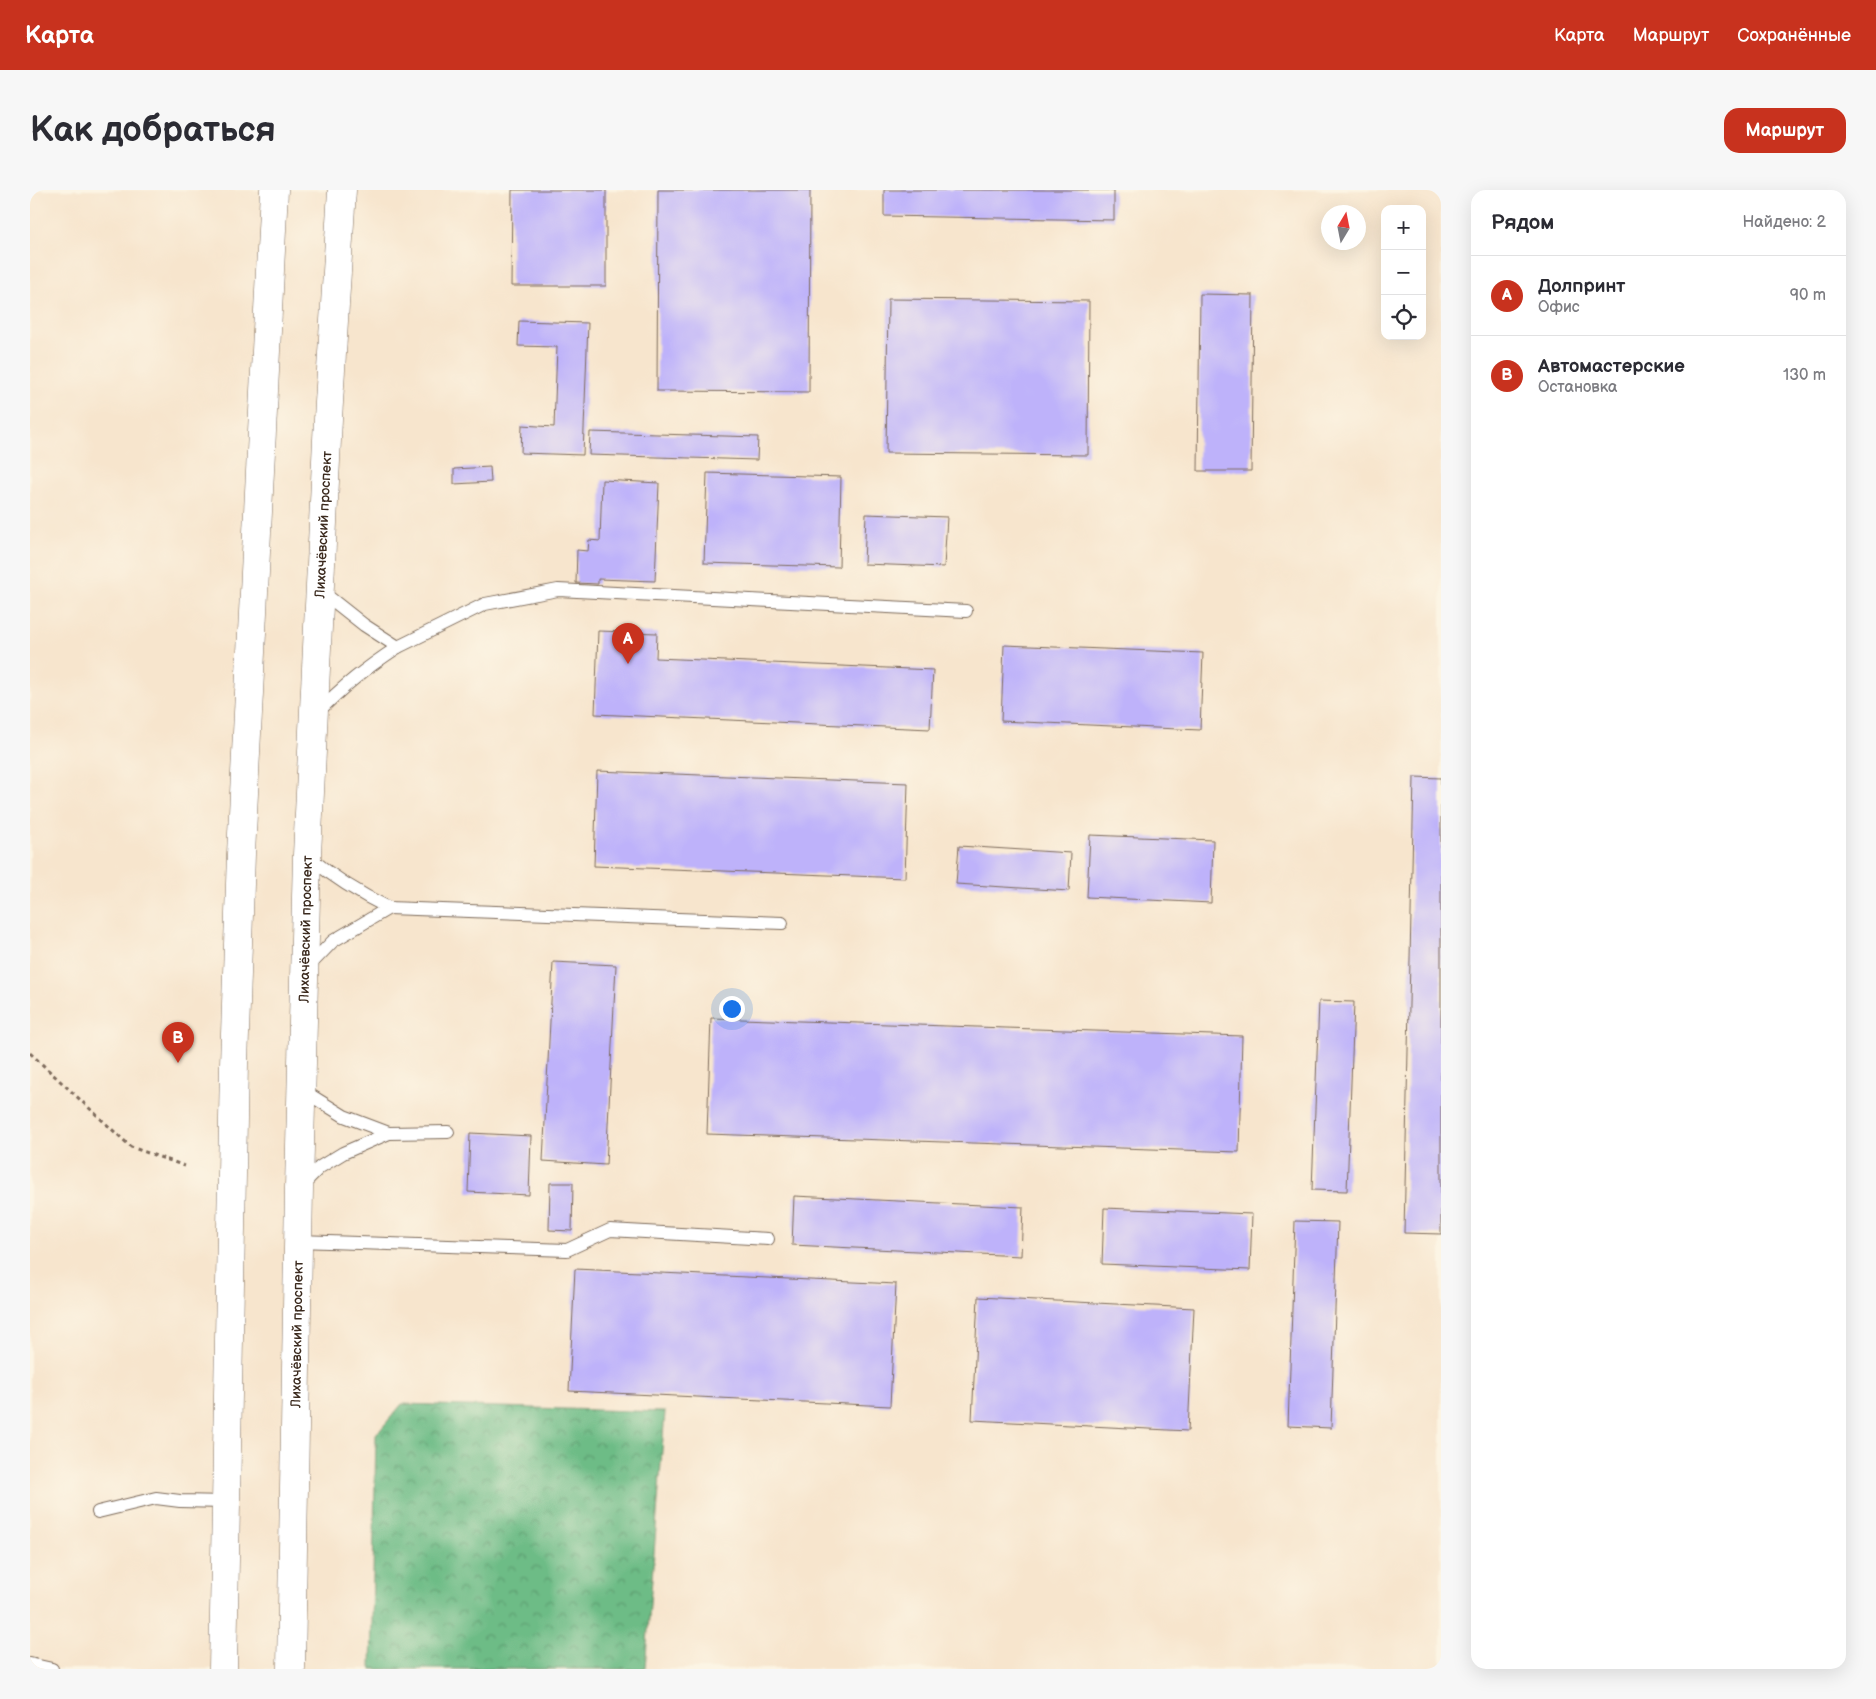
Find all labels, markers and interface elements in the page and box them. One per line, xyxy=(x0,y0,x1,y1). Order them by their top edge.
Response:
text: Карта xyxy=(25,21,94,50)
text: Карта xyxy=(1554,25,1605,46)
text: Маршрут xyxy=(1633,25,1709,46)
text: Сохранённые xyxy=(1737,25,1851,46)
button: Маршрут xyxy=(1724,108,1846,153)
text: Как добраться xyxy=(30,109,276,152)
north arrow xyxy=(1321,205,1366,250)
map controls xyxy=(1381,205,1426,340)
button: + xyxy=(1381,205,1426,250)
text: Рядом xyxy=(1491,210,1554,235)
text: Найдено: 2 xyxy=(1742,213,1826,232)
button: − xyxy=(1381,250,1426,295)
text: Долпринт xyxy=(1538,275,1625,298)
text: A xyxy=(1502,286,1512,305)
text: 90 m xyxy=(1790,286,1826,305)
button: locate xyxy=(1381,295,1426,340)
text: Офис xyxy=(1538,298,1580,317)
text: Автомастерские xyxy=(1538,355,1685,378)
text: B xyxy=(1501,366,1513,385)
text: 130 m xyxy=(1783,366,1826,385)
text: Остановка xyxy=(1538,378,1617,397)
street label: Лихачёвский проспект xyxy=(311,450,335,600)
pin: A xyxy=(612,623,644,664)
street label: Лихачёвский проспект xyxy=(295,855,316,1004)
your location xyxy=(719,996,745,1022)
pin: B xyxy=(162,1022,194,1063)
street label: Лихачёвский проспект xyxy=(287,1260,307,1409)

